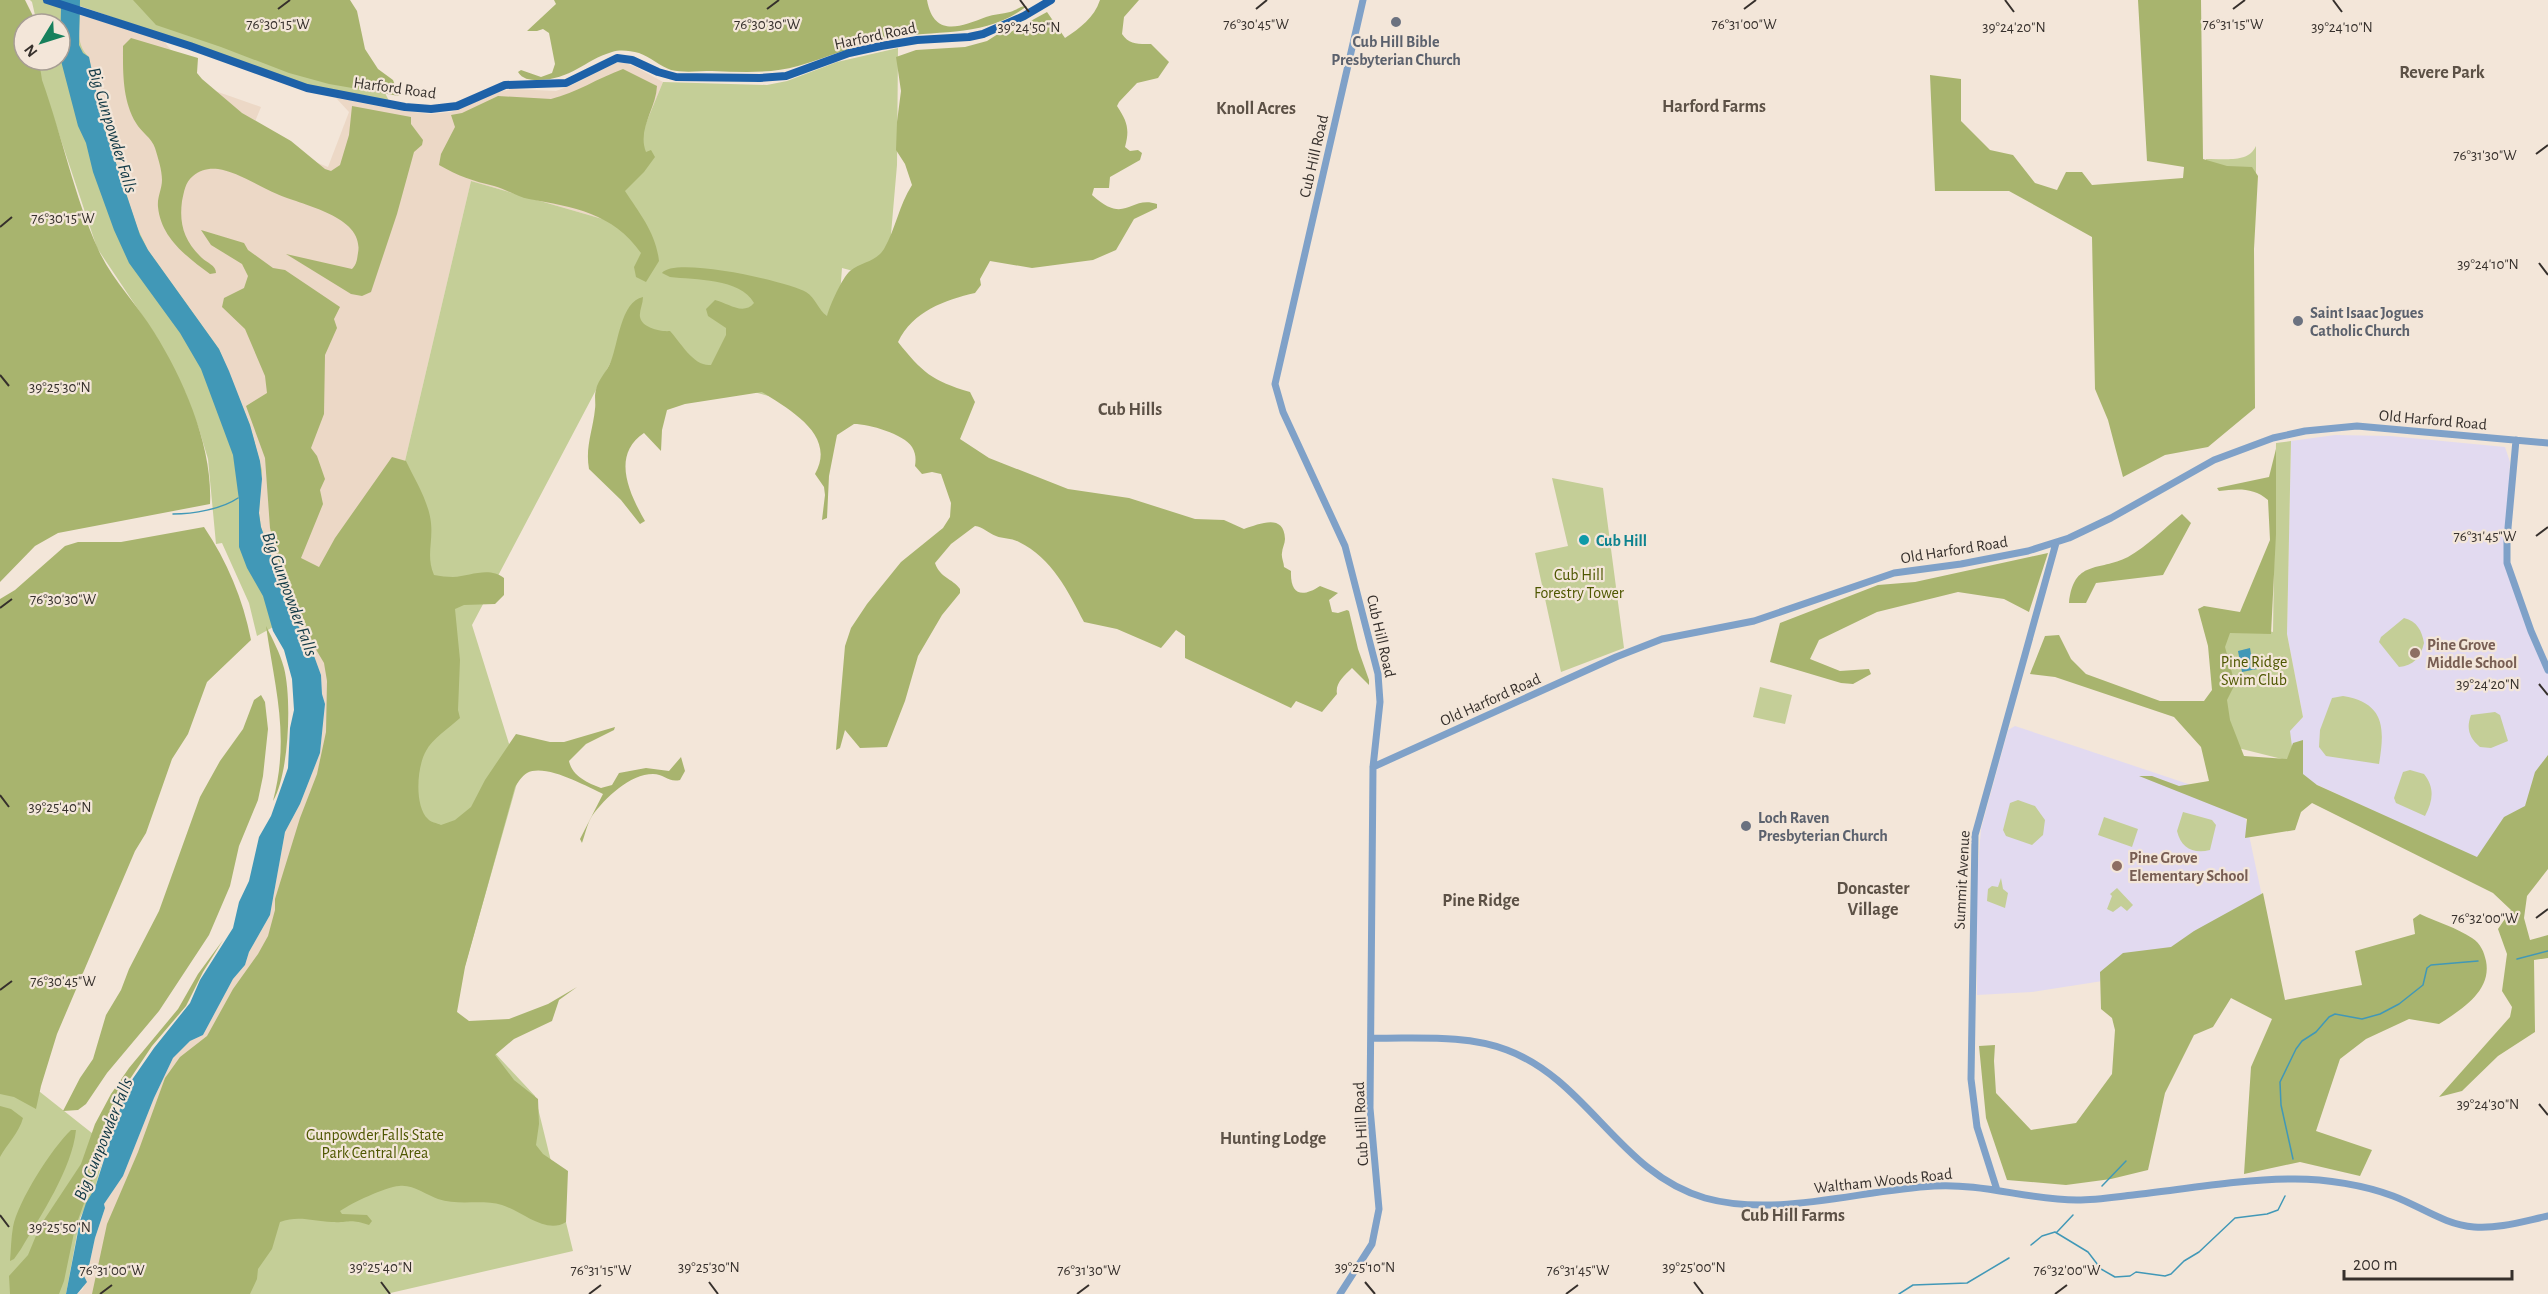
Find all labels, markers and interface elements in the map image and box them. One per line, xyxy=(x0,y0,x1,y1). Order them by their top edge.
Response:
north arrow xyxy=(12,12,72,72)
marker: Cub Hill Bible Presbyterian Church xyxy=(1389,15,1403,29)
text: 76°30'15"W xyxy=(246,17,310,32)
text: 76°30'30"W xyxy=(734,17,801,32)
text: 76°30'45"W xyxy=(1223,17,1289,32)
text: 76°31'00"W xyxy=(1711,17,1777,32)
text: 76°31'15"W xyxy=(2203,17,2264,32)
street label: Harford Road xyxy=(833,20,918,52)
text: 39°24'50"N xyxy=(998,20,1060,35)
text: 39°24'20"N xyxy=(1982,20,2046,35)
text: 39°24'10"N xyxy=(2311,20,2373,35)
place label: Cub Hill Bible Presbyterian Church xyxy=(1331,34,1461,69)
text: N xyxy=(21,41,41,60)
district label: Revere Park xyxy=(2399,64,2485,82)
water label: Big Gunpowder Falls xyxy=(84,65,140,195)
street label: Harford Road xyxy=(353,74,437,102)
district label: Harford Farms xyxy=(1662,98,1766,116)
district label: Knoll Acres xyxy=(1216,100,1296,118)
street label: Cub Hill Road xyxy=(1297,113,1331,199)
text: 76°31'30"W xyxy=(2453,148,2517,163)
text: 76°30'15"W xyxy=(31,211,95,226)
text: 39°24'10"N xyxy=(2457,257,2519,272)
place label: Saint Isaac Jogues Catholic Church xyxy=(2310,305,2424,339)
marker: Saint Isaac Jogues Catholic Church xyxy=(2291,314,2305,328)
text: 39°25'30"N xyxy=(29,380,91,395)
district label: Cub Hills xyxy=(1098,401,1162,419)
street label: Old Harford Road xyxy=(2378,407,2488,433)
text: 76°31'45"W xyxy=(2454,529,2517,544)
water label: Big Gunpowder Falls xyxy=(258,530,320,659)
marker: Cub Hill xyxy=(1577,533,1591,547)
place label: Cub Hill xyxy=(1596,533,1647,549)
street label: Old Harford Road xyxy=(1899,534,2009,566)
park label: Cub Hill Forestry Tower xyxy=(1534,567,1625,602)
text: 76°30'30"W xyxy=(30,592,97,607)
street label: Cub Hill Road xyxy=(1364,593,1398,679)
place label: Pine Grove Middle School xyxy=(2427,637,2517,671)
marker: Pine Grove Middle School xyxy=(2408,646,2422,660)
park label: Pine Ridge Swim Club xyxy=(2221,654,2287,688)
street label: Old Harford Road xyxy=(1438,671,1543,729)
text: 39°24'20"N xyxy=(2456,677,2520,692)
text: 39°25'40"N xyxy=(29,800,91,815)
place label: Loch Raven Presbyterian Church xyxy=(1758,810,1888,845)
marker: Loch Raven Presbyterian Church xyxy=(1739,819,1753,833)
street label: Summit Avenue xyxy=(1951,830,1973,930)
place label: Pine Grove Elementary School xyxy=(2129,850,2249,885)
marker: Pine Grove Elementary School xyxy=(2110,859,2124,873)
district label: Doncaster Village xyxy=(1836,880,1910,919)
district label: Pine Ridge xyxy=(1442,892,1520,910)
text: 76°32'00"W xyxy=(2452,911,2519,926)
text: 76°30'45"W xyxy=(30,974,96,989)
water label: Big Gunpowder Falls xyxy=(71,1075,137,1203)
street label: Cub Hill Road xyxy=(1351,1081,1371,1166)
text: 39°24'30"N xyxy=(2457,1097,2519,1112)
park label: Gunpowder Falls State Park Central Area xyxy=(306,1127,444,1161)
district label: Hunting Lodge xyxy=(1220,1130,1326,1148)
street label: Waltham Woods Road xyxy=(1813,1166,1953,1196)
district label: Cub Hill Farms xyxy=(1741,1207,1845,1225)
text: 39°25'50"N xyxy=(29,1220,91,1235)
scale bar xyxy=(2344,1243,2512,1281)
text: 200 m xyxy=(2353,1256,2398,1274)
text: 39°25'40"N xyxy=(350,1260,412,1275)
text: 39°25'30"N xyxy=(678,1260,740,1275)
text: 39°25'10"N xyxy=(1335,1260,1395,1275)
text: 39°25'00"N xyxy=(1662,1260,1726,1275)
text: 76°31'00"W xyxy=(79,1263,145,1278)
text: 76°31'15"W xyxy=(571,1263,632,1278)
text: 76°31'30"W xyxy=(1057,1263,1121,1278)
text: 76°31'45"W xyxy=(1547,1263,1610,1278)
text: 76°32'00"W xyxy=(2034,1263,2101,1278)

